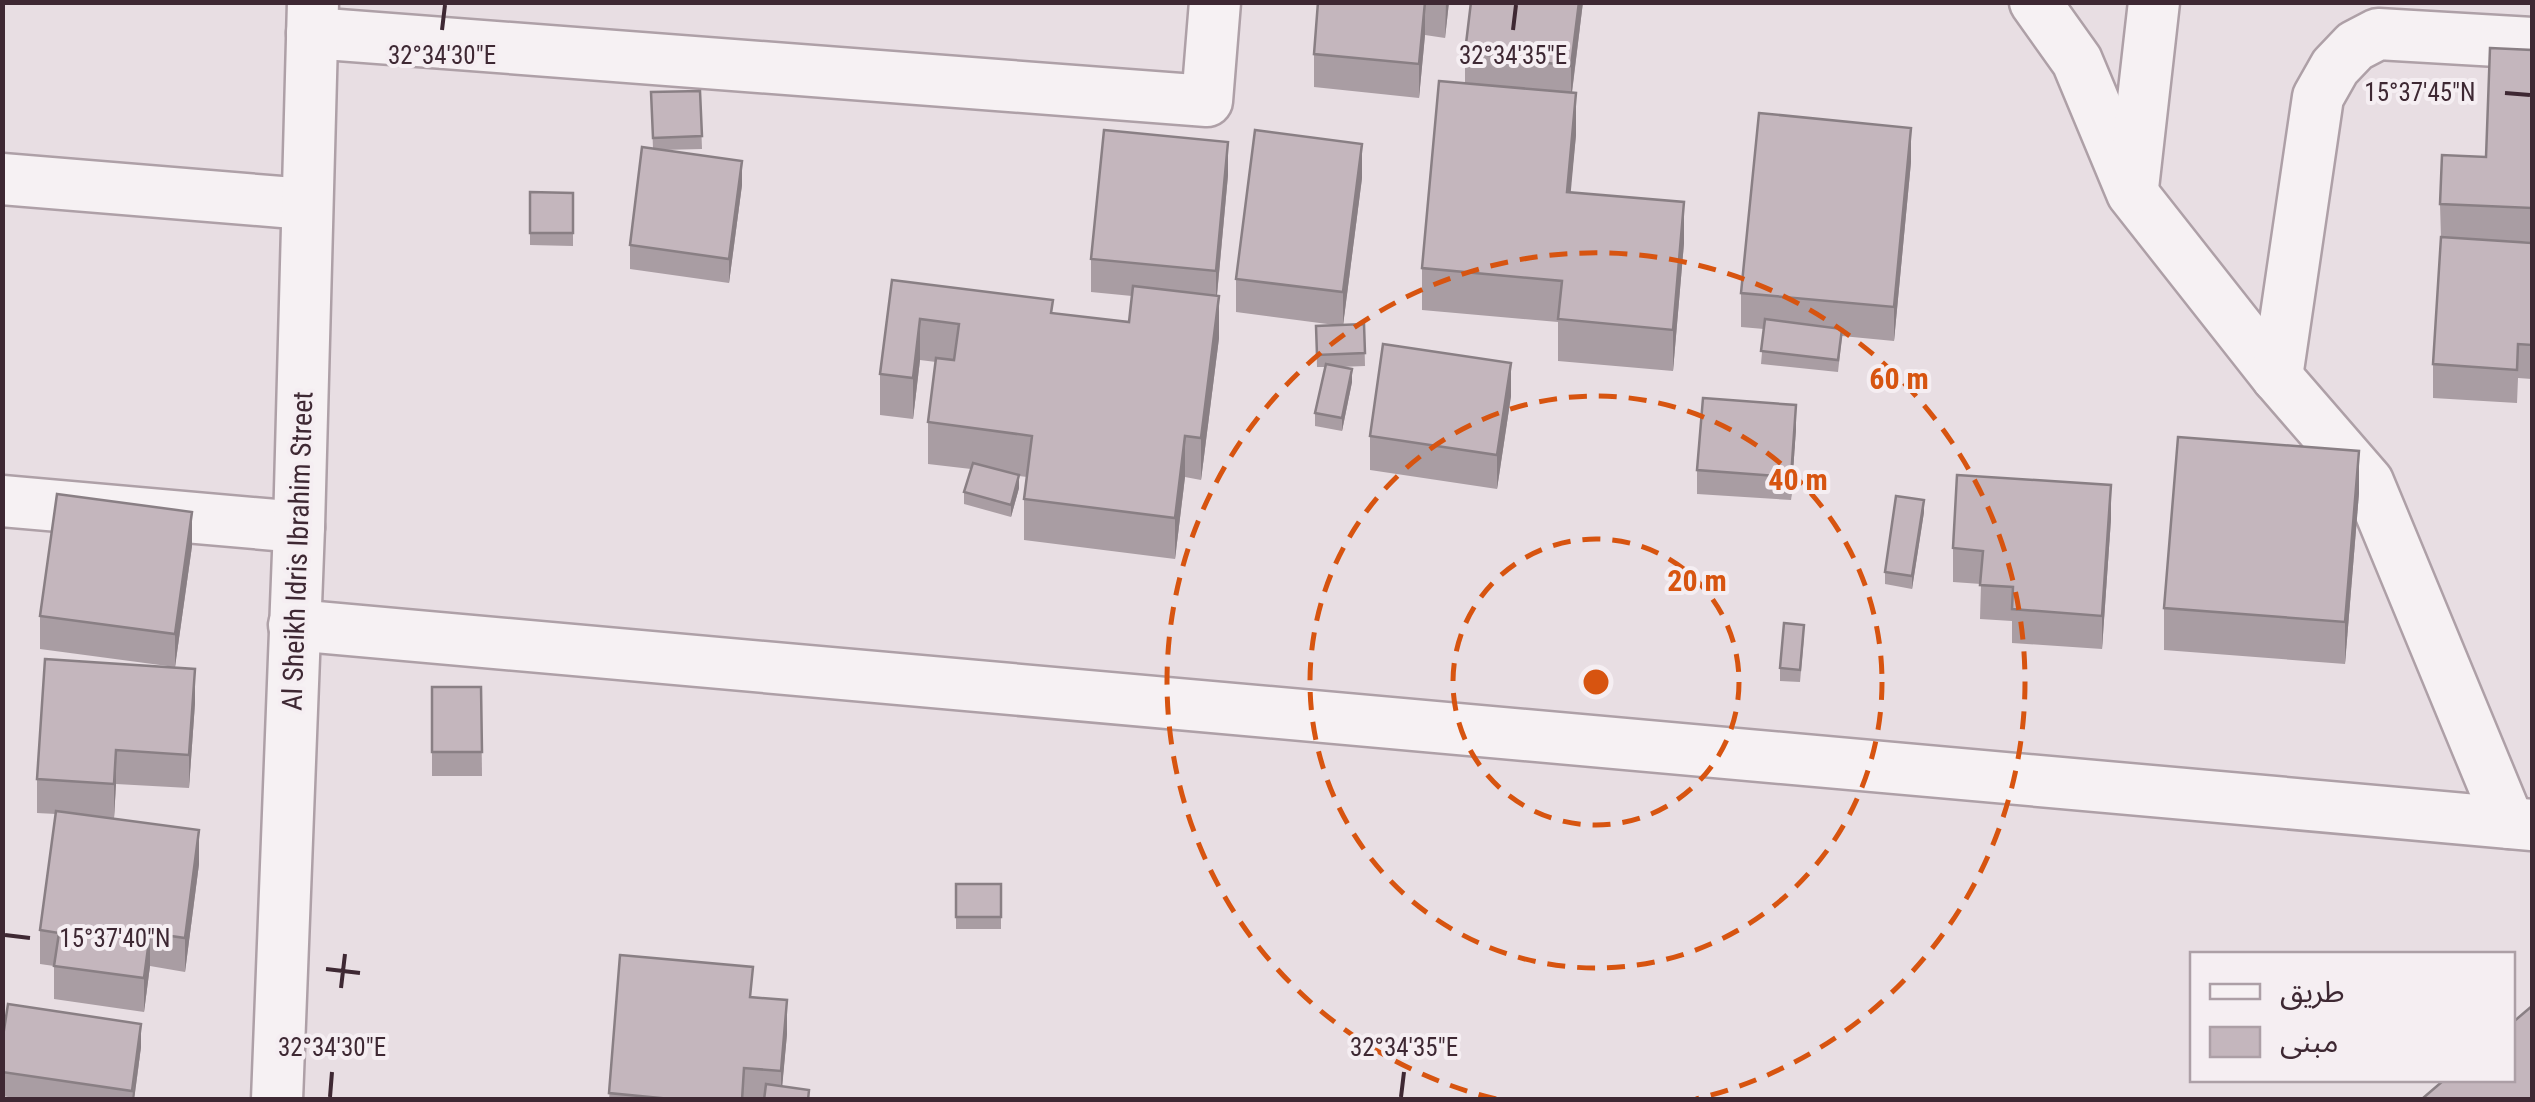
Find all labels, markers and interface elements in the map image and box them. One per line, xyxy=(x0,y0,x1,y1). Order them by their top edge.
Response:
text: 32°34'30"E xyxy=(388,41,496,70)
text: 32°34'35"E xyxy=(1459,41,1567,70)
text: 15°37'45"N xyxy=(2364,78,2476,107)
text: 60 m xyxy=(1869,361,1929,396)
street label: Al Sheikh Idris Ibrahim Street xyxy=(275,391,320,711)
text: 40 m xyxy=(1768,462,1828,497)
text: 20 m xyxy=(1667,563,1727,598)
centre of rings xyxy=(1578,664,1614,700)
text: 15°37'40"N xyxy=(59,924,171,953)
legend xyxy=(2190,952,2515,1082)
text: طريق xyxy=(2280,974,2345,1010)
text: مبنى xyxy=(2280,1024,2338,1059)
text: 32°34'30"E xyxy=(278,1033,386,1062)
text: 32°34'35"E xyxy=(1350,1033,1458,1062)

